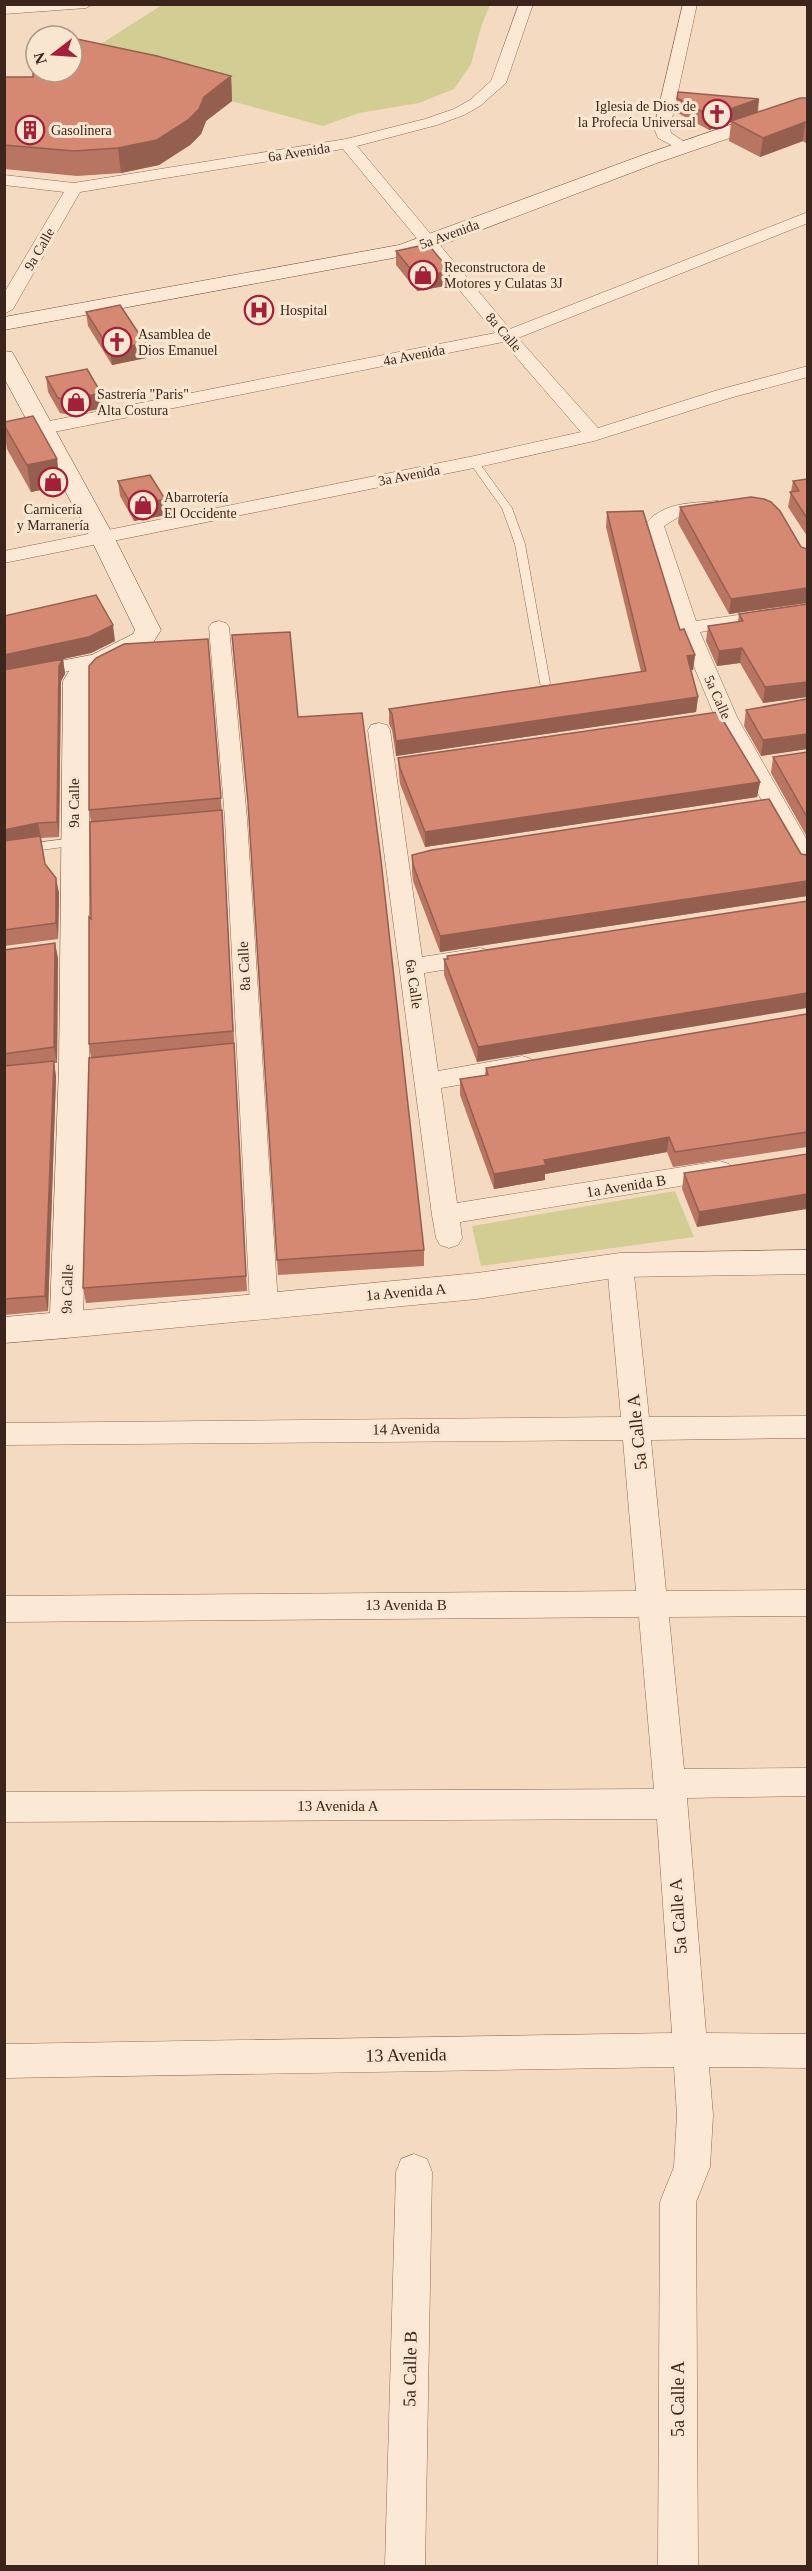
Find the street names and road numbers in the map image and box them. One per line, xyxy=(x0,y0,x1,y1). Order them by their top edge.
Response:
street label: 6a Avenida xyxy=(267,140,332,165)
street label: 5a Avenida xyxy=(417,216,482,252)
street label: 9a Calle xyxy=(21,225,57,273)
street label: 8a Calle xyxy=(483,310,524,355)
street label: 4a Avenida xyxy=(382,342,447,369)
street label: 3a Avenida xyxy=(377,462,442,489)
street label: 5a Calle xyxy=(701,673,734,721)
street label: 9a Calle xyxy=(66,778,82,828)
street label: 8a Calle xyxy=(235,940,253,991)
street label: 6a Calle xyxy=(403,958,425,1010)
street label: 1a Avenida B xyxy=(585,1172,667,1200)
street label: 9a Calle xyxy=(58,1264,76,1314)
street label: 1a Avenida A xyxy=(365,1281,447,1303)
street label: 5a Calle A xyxy=(623,1393,651,1471)
street label: 14 Avenida xyxy=(372,1420,440,1438)
street label: 13 Avenida B xyxy=(365,1597,447,1613)
street label: 13 Avenida A xyxy=(297,1798,379,1814)
street label: 5a Calle A xyxy=(665,1877,691,1955)
street label: 13 Avenida xyxy=(365,2044,447,2066)
street label: 5a Calle B xyxy=(399,2331,421,2407)
street label: 5a Calle A xyxy=(668,2361,688,2437)

